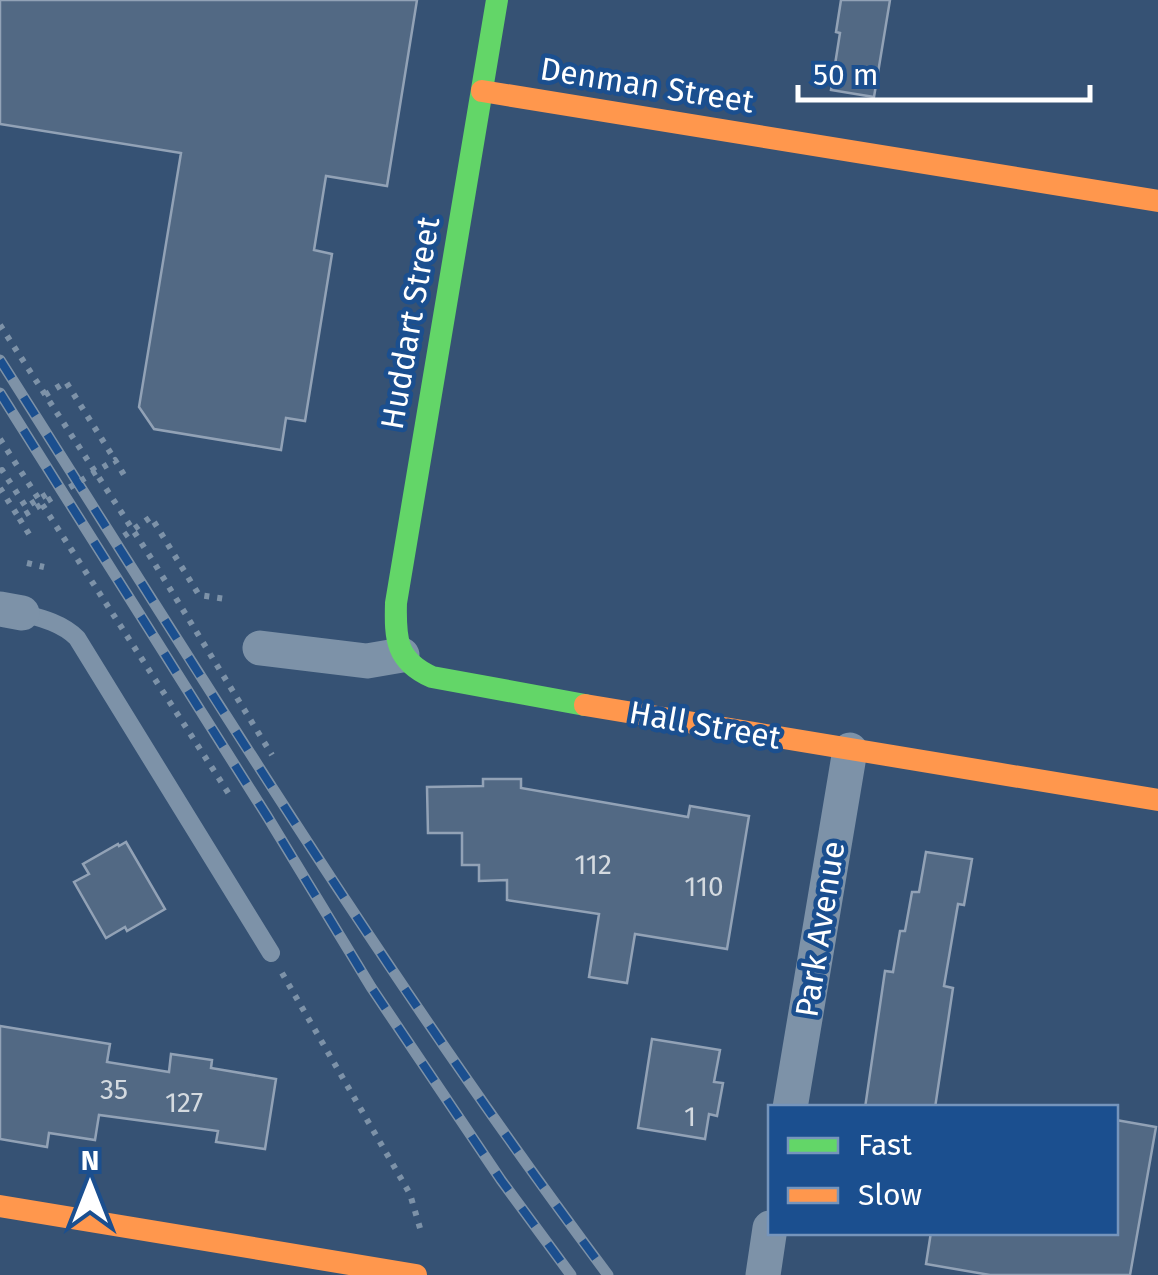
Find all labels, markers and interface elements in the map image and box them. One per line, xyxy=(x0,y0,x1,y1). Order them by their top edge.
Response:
scale bar xyxy=(798,40,1090,102)
street label: Denman Street xyxy=(538,49,757,121)
text: 50 m xyxy=(813,57,878,93)
street label: Huddart Street xyxy=(373,213,447,432)
street label: Hall Street xyxy=(626,693,784,757)
street label: Park Avenue xyxy=(787,838,853,1020)
house number: 112 xyxy=(574,848,612,881)
house number: 110 xyxy=(684,870,724,903)
house number: 35 xyxy=(100,1073,128,1106)
house number: 127 xyxy=(165,1086,203,1119)
house number: 1 xyxy=(684,1100,696,1133)
legend xyxy=(768,1105,1118,1235)
text: Fast xyxy=(858,1127,912,1163)
north arrow xyxy=(40,1135,140,1235)
text: N xyxy=(81,1144,99,1177)
text: Slow xyxy=(858,1177,922,1213)

